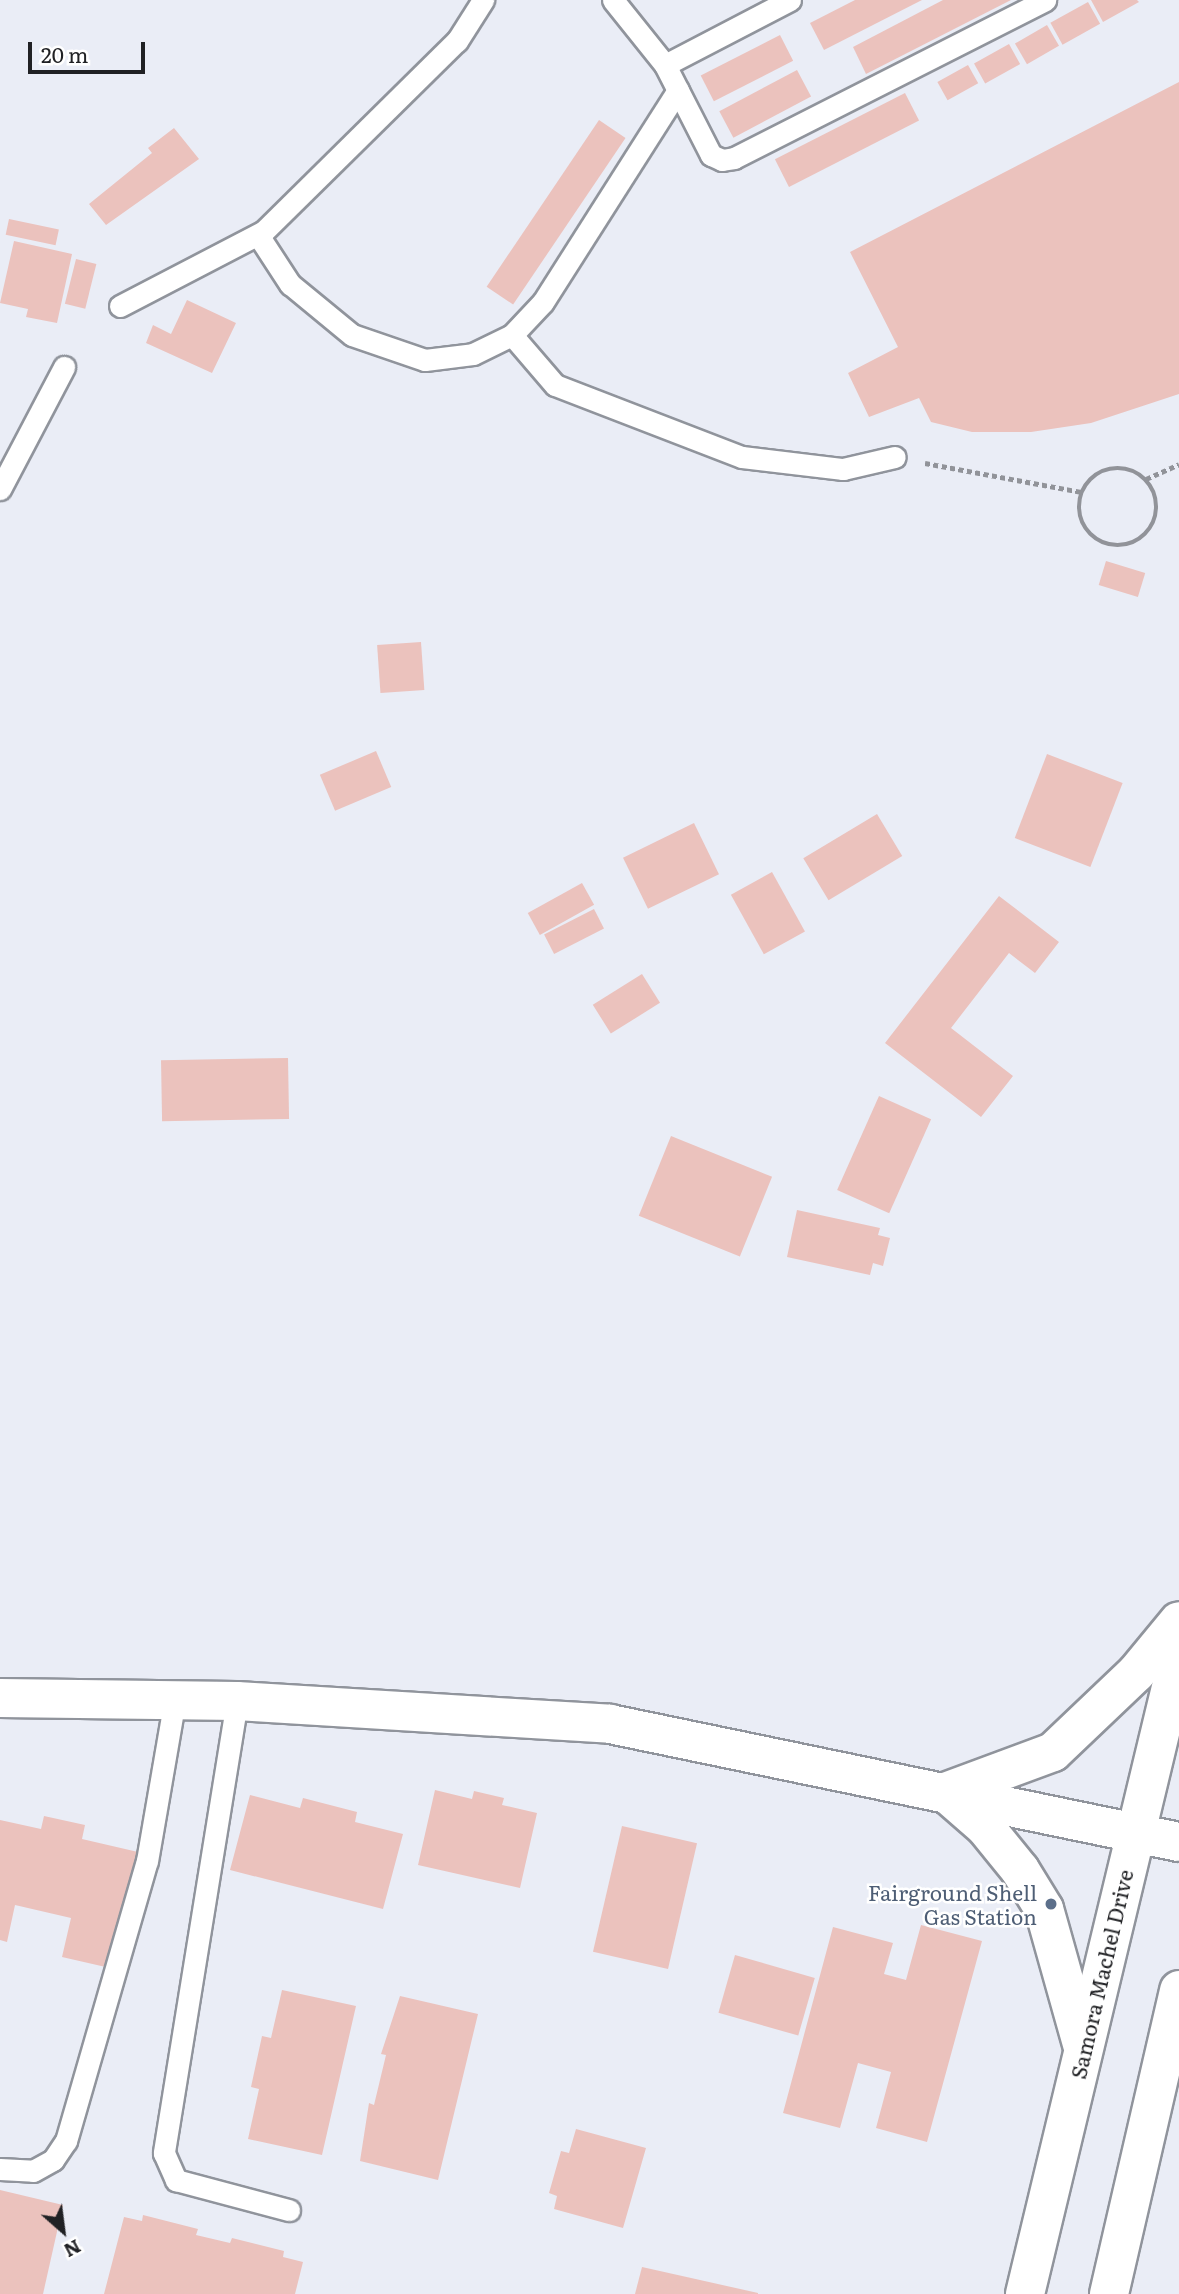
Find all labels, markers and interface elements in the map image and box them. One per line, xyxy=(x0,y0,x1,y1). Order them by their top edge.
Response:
scale bar xyxy=(32,28,149,72)
text: 20 m xyxy=(41,38,88,69)
street label: Samora Machel Drive xyxy=(1065,1867,1137,2081)
place label: Fairground Shell Gas Station xyxy=(868,1879,1037,1929)
marker: Fairground Shell Gas Station xyxy=(1043,1896,1059,1912)
north arrow xyxy=(28,2196,98,2266)
text: N xyxy=(59,2233,86,2266)

